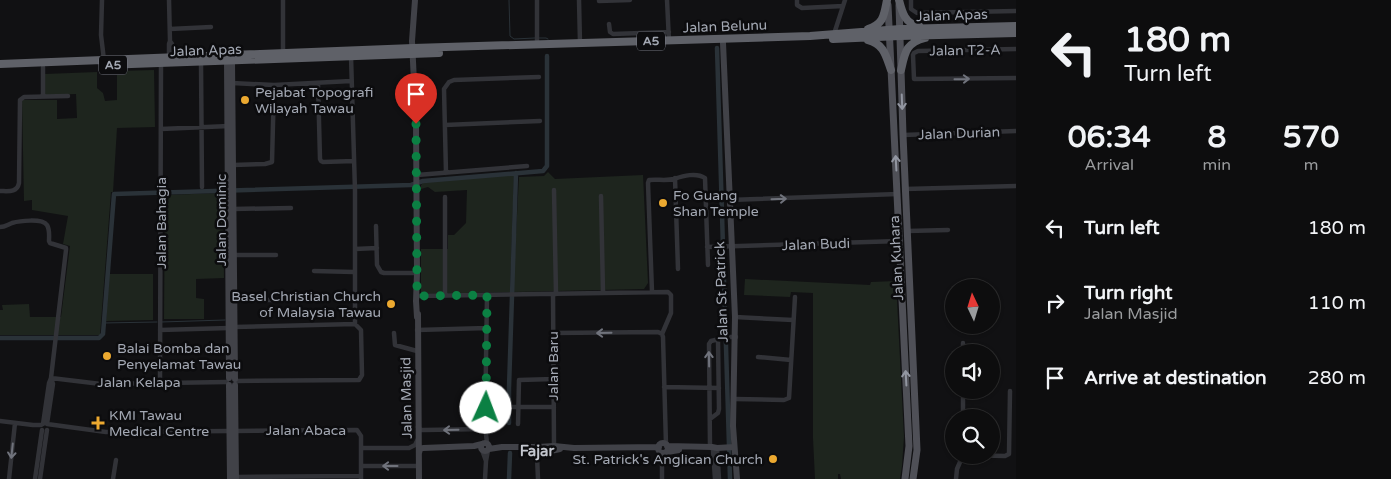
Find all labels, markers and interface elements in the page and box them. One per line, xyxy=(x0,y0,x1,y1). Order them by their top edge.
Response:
street label: Jalan Apas xyxy=(916,6,988,25)
street label: Jalan Belunu xyxy=(683,17,768,36)
text: 180 m xyxy=(1124,19,1231,61)
icon: left xyxy=(1041,20,1106,85)
road number: A5 xyxy=(637,31,665,50)
street label: Jalan Apas xyxy=(170,41,242,60)
street label: Jalan T2-A xyxy=(929,41,1001,60)
road number: A5 xyxy=(99,56,127,74)
text: Turn left xyxy=(1124,61,1212,87)
pin xyxy=(395,73,437,124)
one-way arrow xyxy=(954,74,970,83)
icon: arrive xyxy=(402,80,430,108)
place label: Pejabat Topografi Wilayah Tawau xyxy=(255,84,373,117)
marker: Pejabat Topografi Wilayah Tawau xyxy=(239,94,251,106)
one-way arrow xyxy=(897,94,906,110)
text: 06:34 xyxy=(1068,119,1151,156)
text: 8 xyxy=(1207,119,1226,156)
text: 570 xyxy=(1283,119,1339,156)
street label: Jalan Durian xyxy=(918,124,1000,143)
text: Arrival xyxy=(1085,155,1134,175)
text: min xyxy=(1203,155,1231,175)
text: m xyxy=(1304,155,1318,175)
one-way arrow xyxy=(892,156,901,172)
street label: Jalan Dominic xyxy=(213,174,230,266)
street label: Jalan Bahagia xyxy=(153,177,170,269)
place label: Fo Guang Shan Temple xyxy=(673,187,759,220)
one-way arrow xyxy=(770,194,786,203)
marker: Fo Guang Shan Temple xyxy=(657,197,669,209)
icon: left xyxy=(1041,214,1069,242)
street label: Jalan Kuhara xyxy=(886,215,907,301)
text: Turn left xyxy=(1084,217,1160,239)
text: 180 m xyxy=(1308,217,1366,239)
street label: Jalan Budi xyxy=(782,235,850,254)
street label: Jalan St Patrick xyxy=(711,241,732,343)
north arrow xyxy=(945,279,1000,334)
map controls xyxy=(945,279,1000,464)
text: Turn right xyxy=(1084,282,1172,304)
place label: Basel Christian Church of Malaysia Tawau xyxy=(231,288,381,321)
icon: right xyxy=(1041,289,1069,317)
text: 110 m xyxy=(1308,292,1366,314)
marker: Basel Christian Church of Malaysia Tawau xyxy=(385,298,397,310)
text: Jalan Masjid xyxy=(1084,304,1178,324)
one-way arrow xyxy=(596,328,612,338)
street label: Jalan Baru xyxy=(545,331,562,401)
place label: Balai Bomba dan Penyelamat Tawau xyxy=(117,340,241,373)
button: sound xyxy=(945,344,1000,399)
marker: Balai Bomba dan Penyelamat Tawau xyxy=(101,350,113,362)
one-way arrow xyxy=(704,351,714,367)
street label: Jalan Masjid xyxy=(397,357,416,439)
icon: arrive xyxy=(1041,364,1069,392)
text: Arrive at destination xyxy=(1084,367,1267,389)
text: 280 m xyxy=(1308,367,1366,389)
one-way arrow xyxy=(902,370,911,386)
street label: Jalan Kelapa xyxy=(97,374,181,391)
position arrow xyxy=(459,381,511,433)
place label: KMI Tawau Medical Centre xyxy=(109,407,209,440)
button: search xyxy=(945,409,1000,464)
marker: KMI Tawau Medical Centre xyxy=(91,416,105,430)
street label: Jalan Abaca xyxy=(266,422,346,439)
one-way arrow xyxy=(443,425,460,435)
district label: Fajar xyxy=(520,442,554,461)
one-way arrow xyxy=(7,443,17,459)
place label: St. Patrick's Anglican Church xyxy=(573,451,763,468)
marker: St. Patrick's Anglican Church xyxy=(767,453,779,465)
one-way arrow xyxy=(382,461,398,471)

